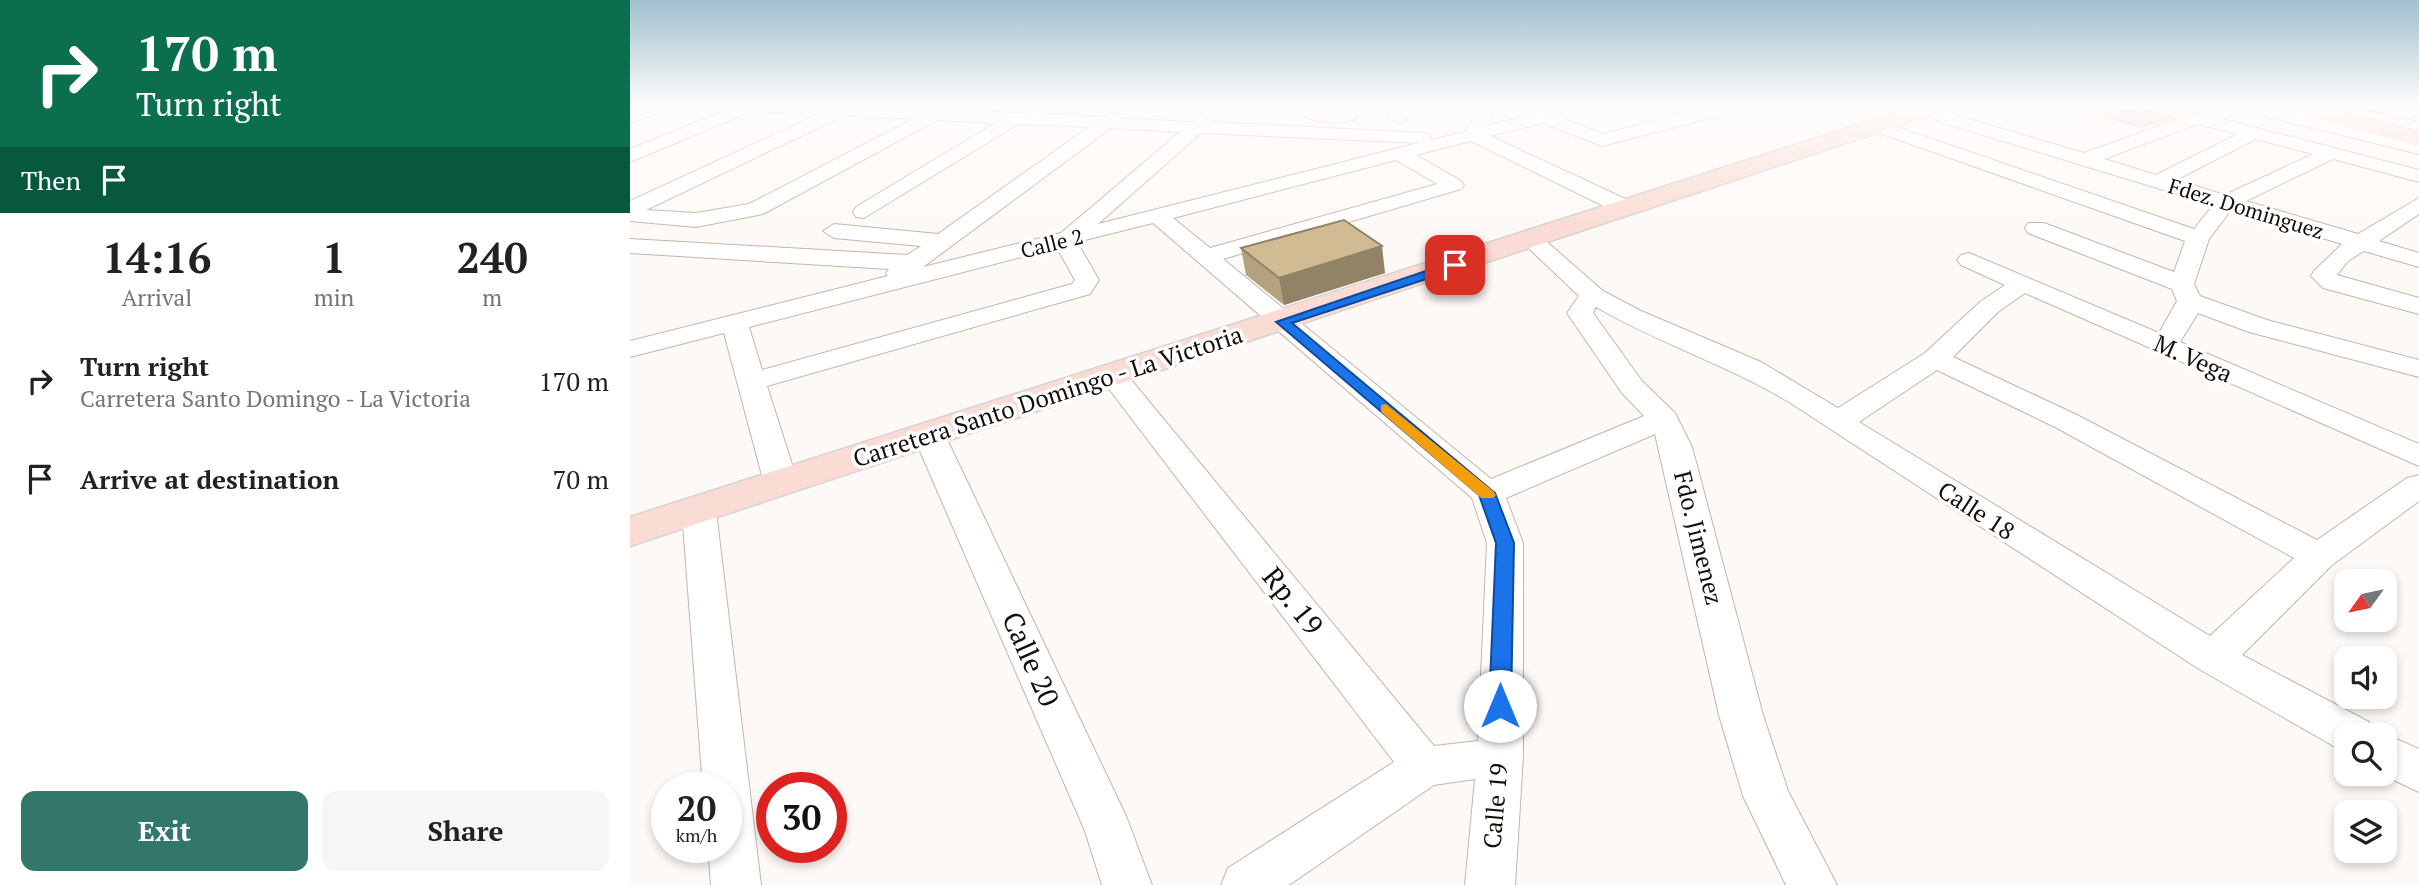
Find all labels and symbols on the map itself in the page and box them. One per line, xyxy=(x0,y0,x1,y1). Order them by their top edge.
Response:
street label: Fdez. Dominguez xyxy=(2165,171,2327,245)
street label: Calle 2 xyxy=(1017,222,1086,264)
pin xyxy=(1425,235,1485,295)
street label: Carretera Santo Domingo - La Victoria xyxy=(849,318,1247,474)
street label: M. Vega xyxy=(2149,327,2238,390)
street label: Fdo. Jimenez xyxy=(1667,467,1731,608)
street label: Calle 18 xyxy=(1932,473,2021,547)
street label: Rp. 19 xyxy=(1255,559,1332,642)
north arrow xyxy=(2334,569,2398,632)
street label: Calle 20 xyxy=(994,606,1069,712)
position arrow xyxy=(1463,669,1537,743)
street label: Calle 19 xyxy=(1475,762,1515,850)
speed limit sign: 30 xyxy=(756,772,847,863)

